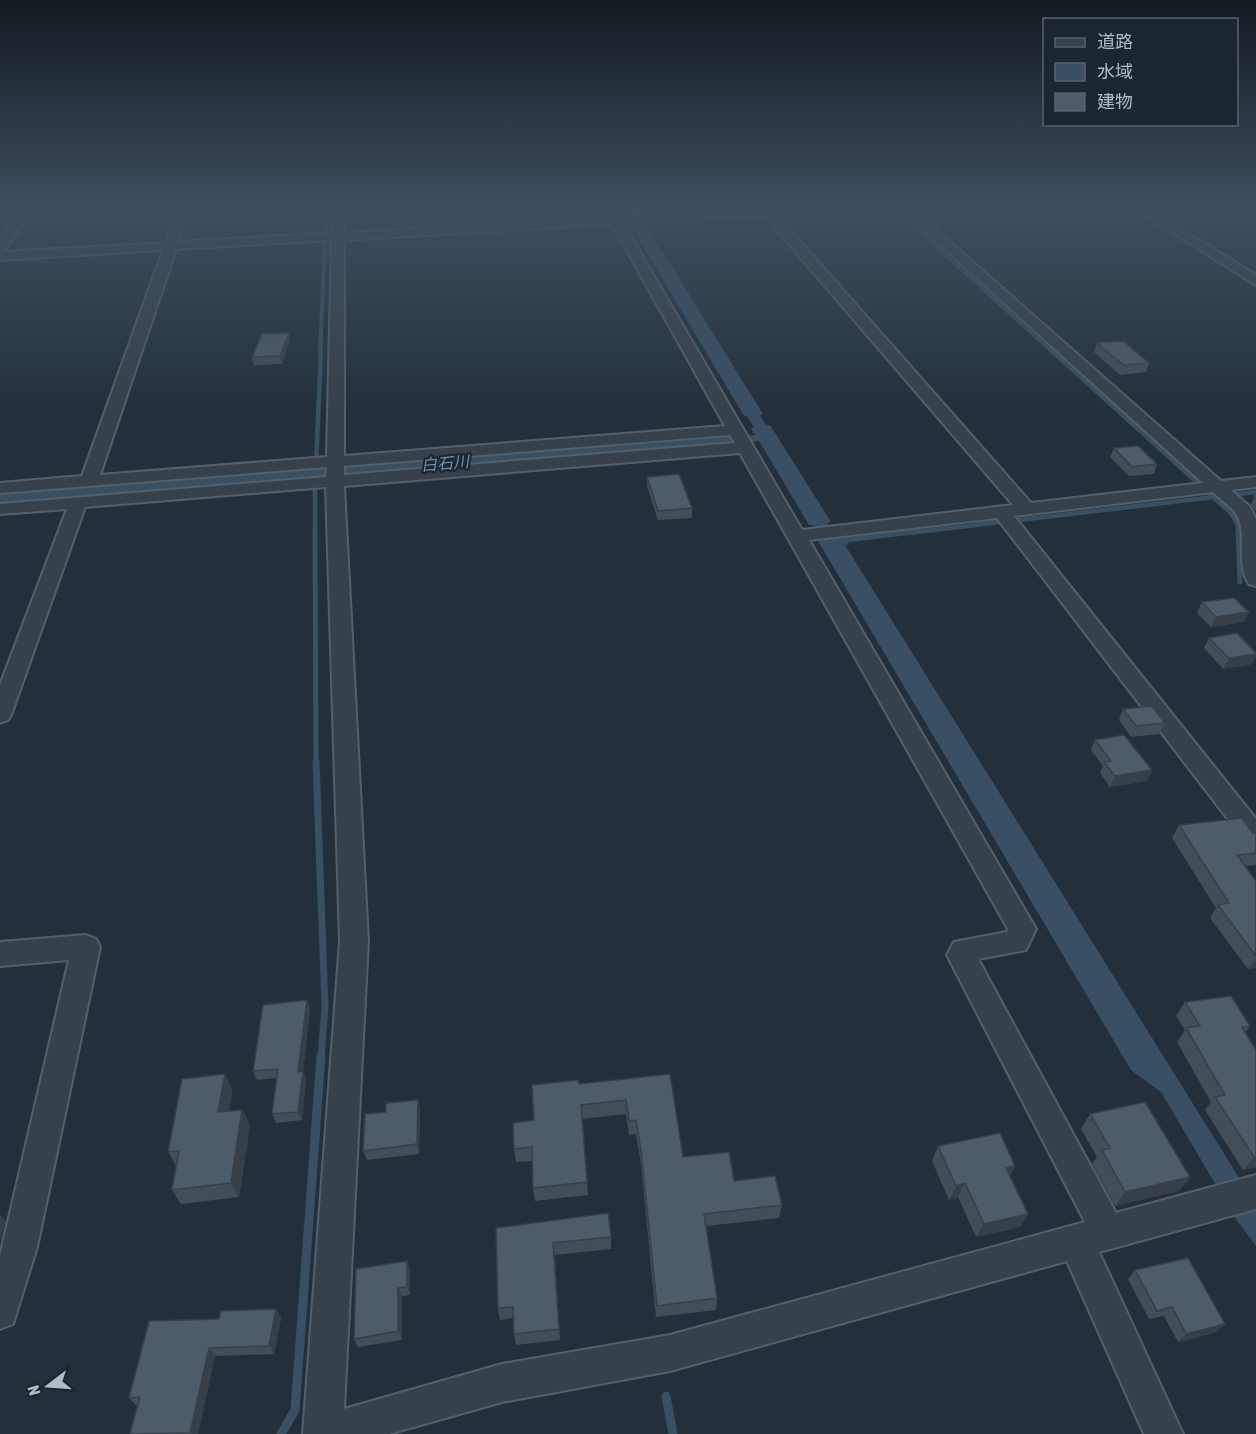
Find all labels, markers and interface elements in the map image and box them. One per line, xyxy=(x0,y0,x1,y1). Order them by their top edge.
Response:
legend xyxy=(1043,18,1238,126)
text: 道路 xyxy=(1097,31,1133,52)
text: 水域 xyxy=(1097,61,1133,82)
text: 建物 xyxy=(1097,91,1133,112)
water label: 白石川 xyxy=(420,452,472,474)
north arrow xyxy=(18,1356,78,1416)
text: N xyxy=(24,1383,44,1398)

